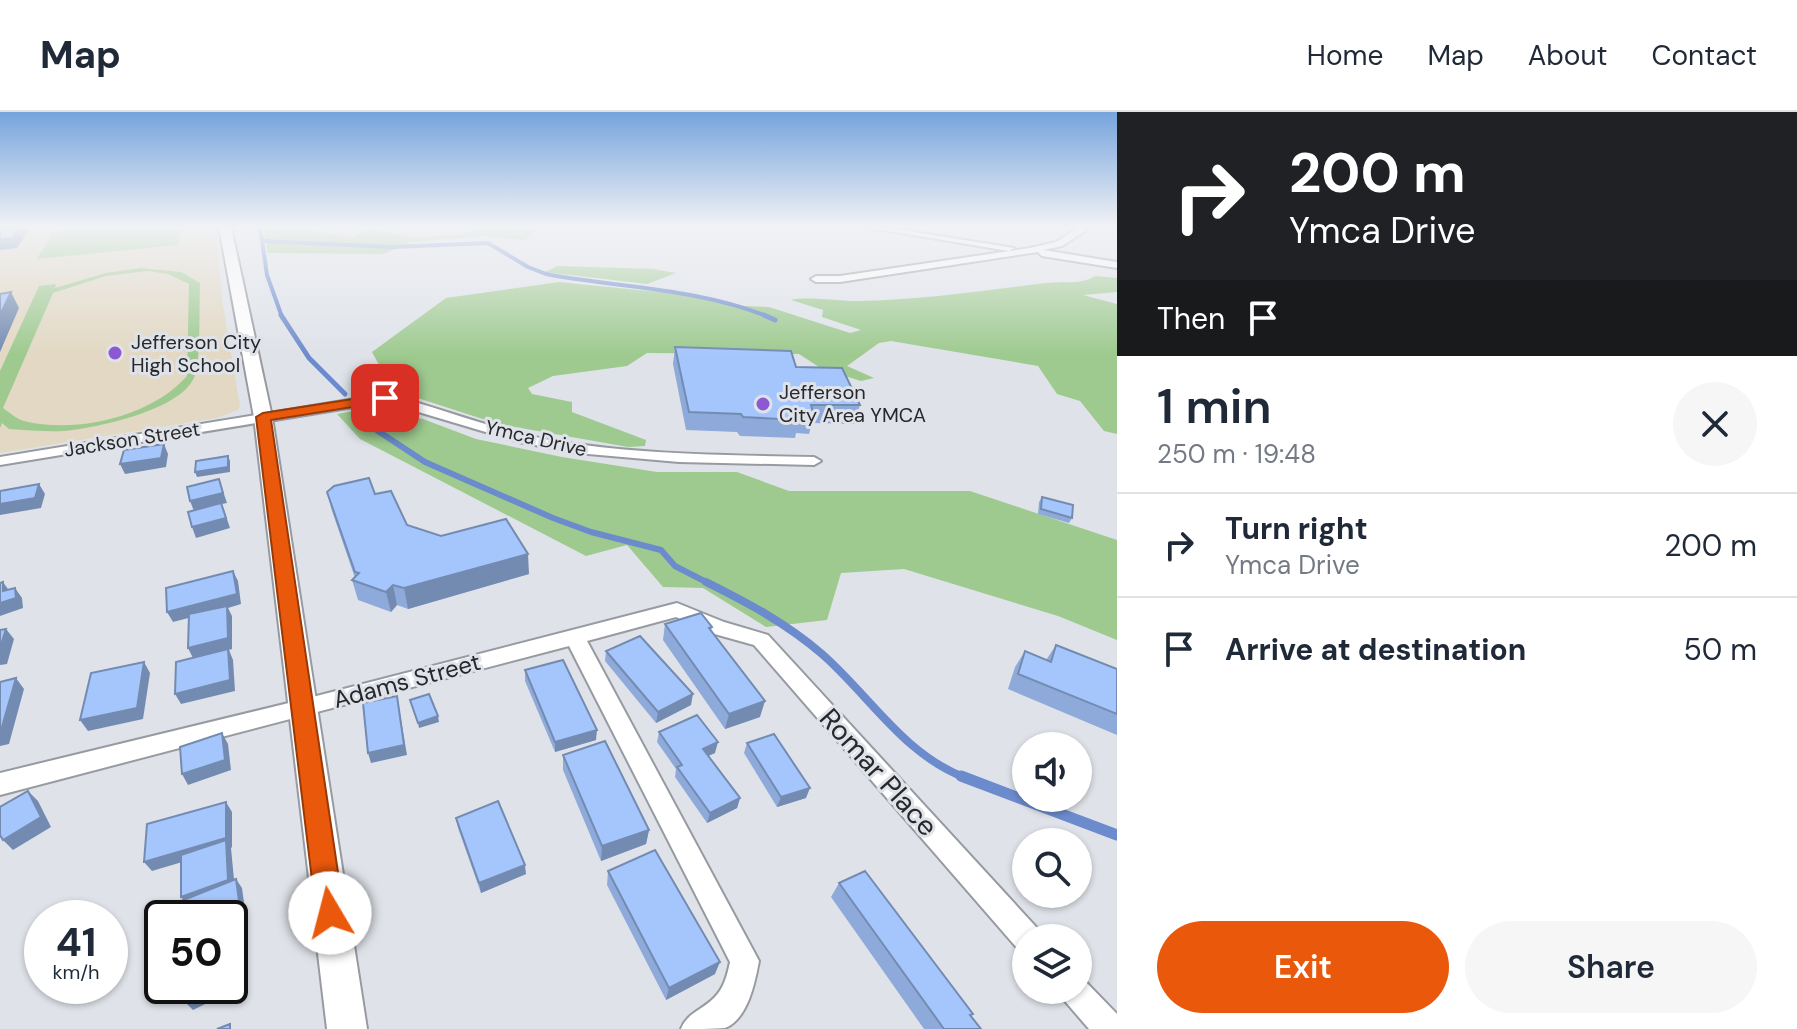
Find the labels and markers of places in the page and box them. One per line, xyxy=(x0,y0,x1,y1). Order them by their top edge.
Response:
place label: Jefferson City High School xyxy=(131,329,261,378)
marker: Jefferson City High School xyxy=(106,344,124,362)
pin xyxy=(351,364,419,432)
place label: Jefferson City Area YMCA xyxy=(779,379,926,428)
marker: Jefferson City Area YMCA xyxy=(754,395,772,413)

